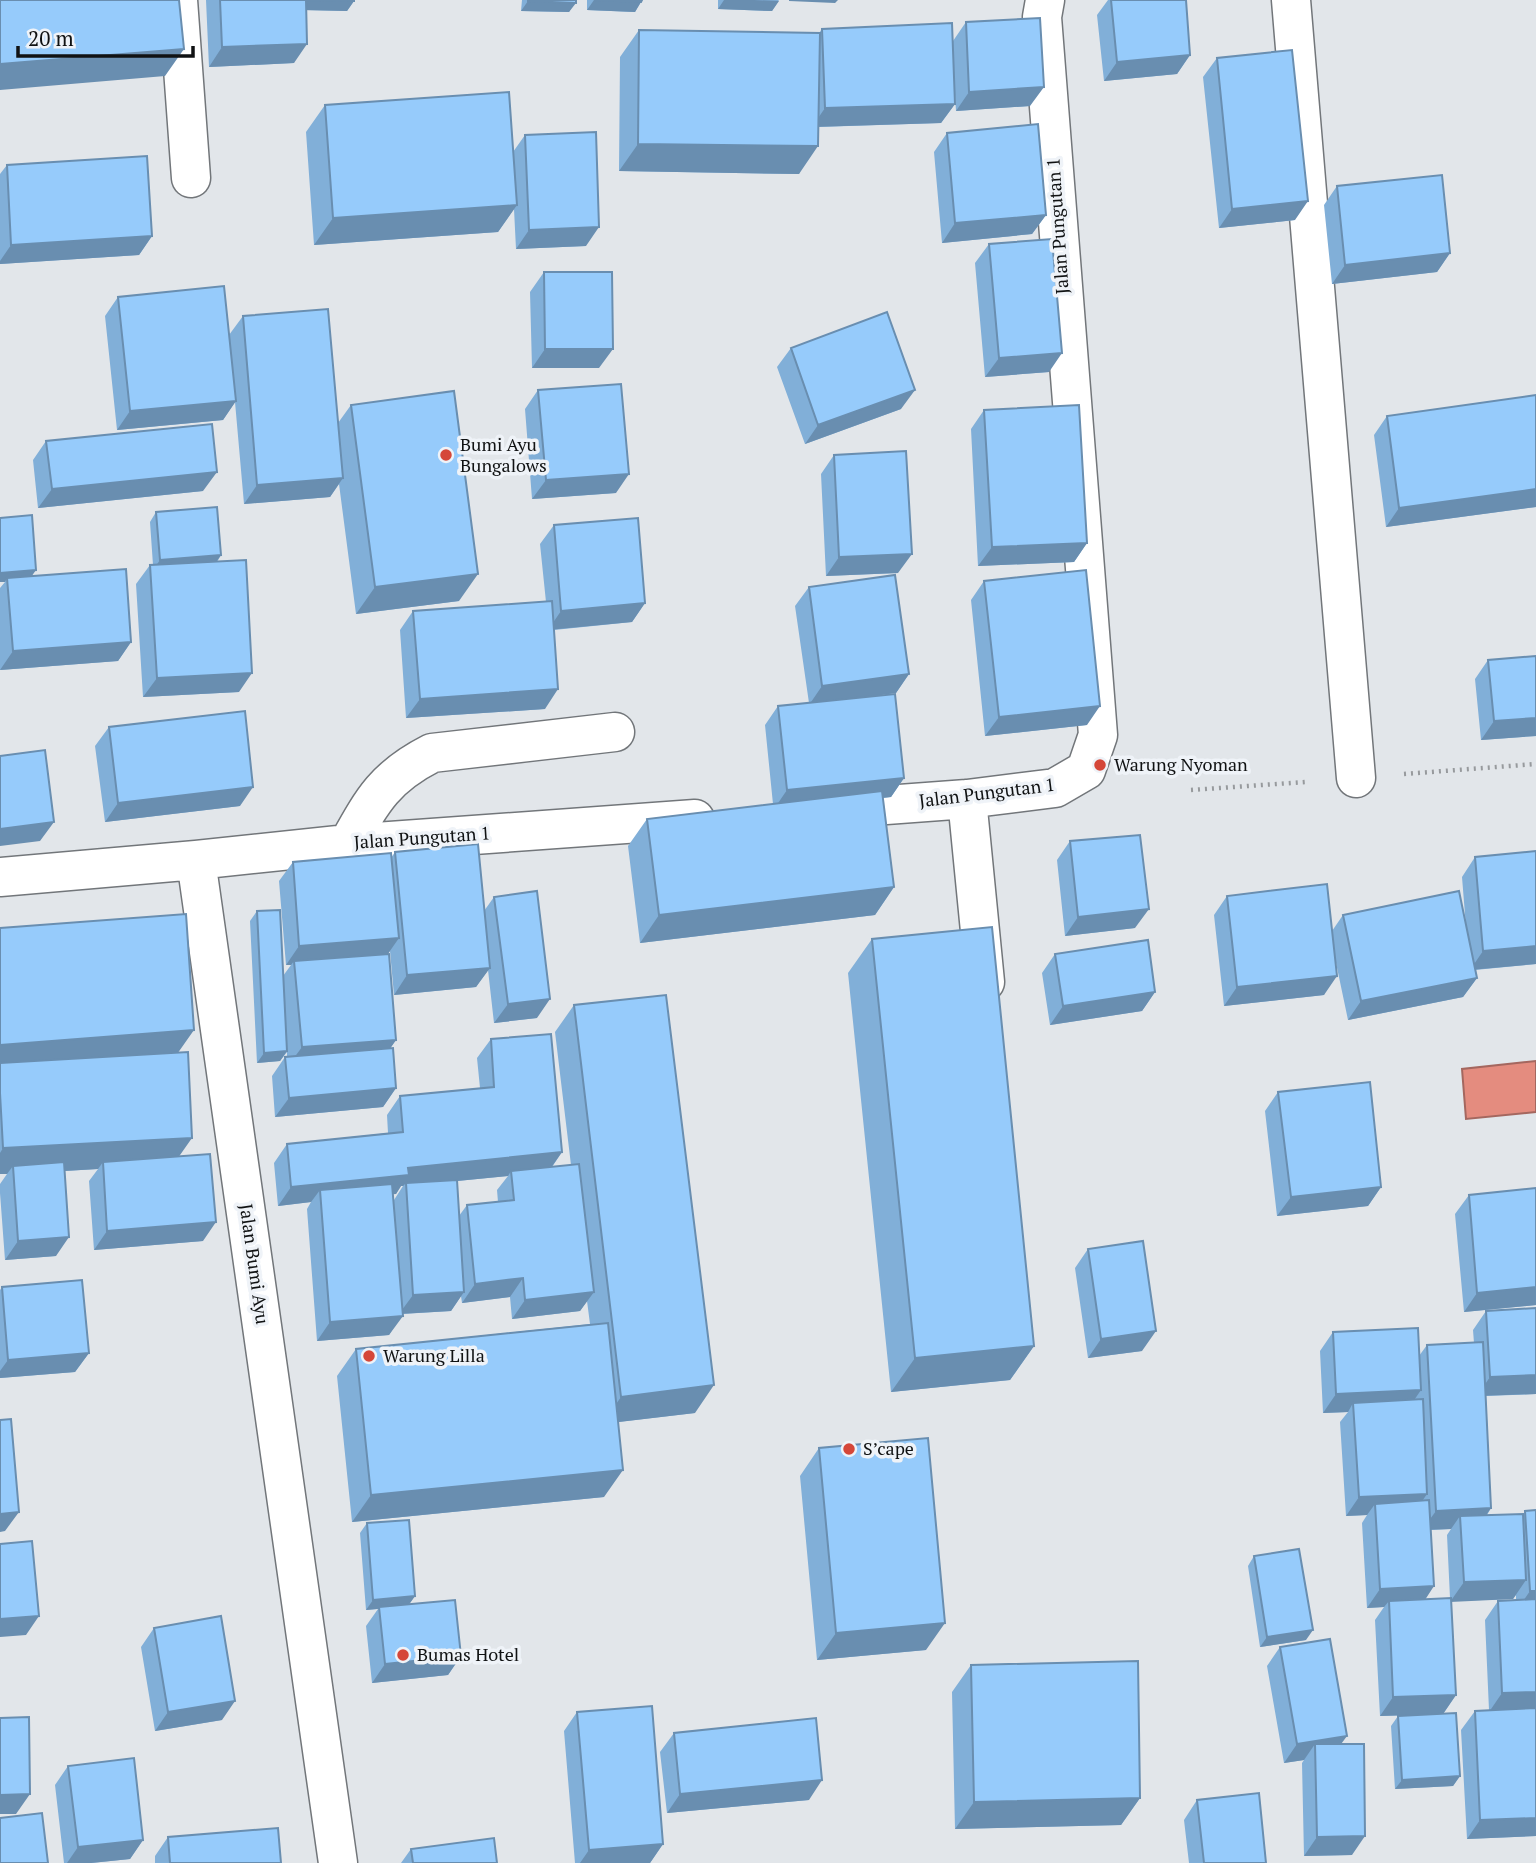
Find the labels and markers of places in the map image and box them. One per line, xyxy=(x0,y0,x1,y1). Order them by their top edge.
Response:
place label: Bumi Ayu Bungalows xyxy=(460,432,547,477)
marker: Bumi Ayu Bungalows xyxy=(438,447,454,463)
place label: Warung Nyoman xyxy=(1114,752,1248,776)
marker: Warung Nyoman xyxy=(1092,757,1108,773)
place label: Warung Lilla xyxy=(383,1343,485,1367)
marker: Warung Lilla xyxy=(361,1348,377,1364)
place label: S’cape xyxy=(863,1436,914,1460)
marker: S’cape xyxy=(841,1441,857,1457)
place label: Bumas Hotel xyxy=(417,1642,519,1666)
marker: Bumas Hotel xyxy=(395,1647,411,1663)

